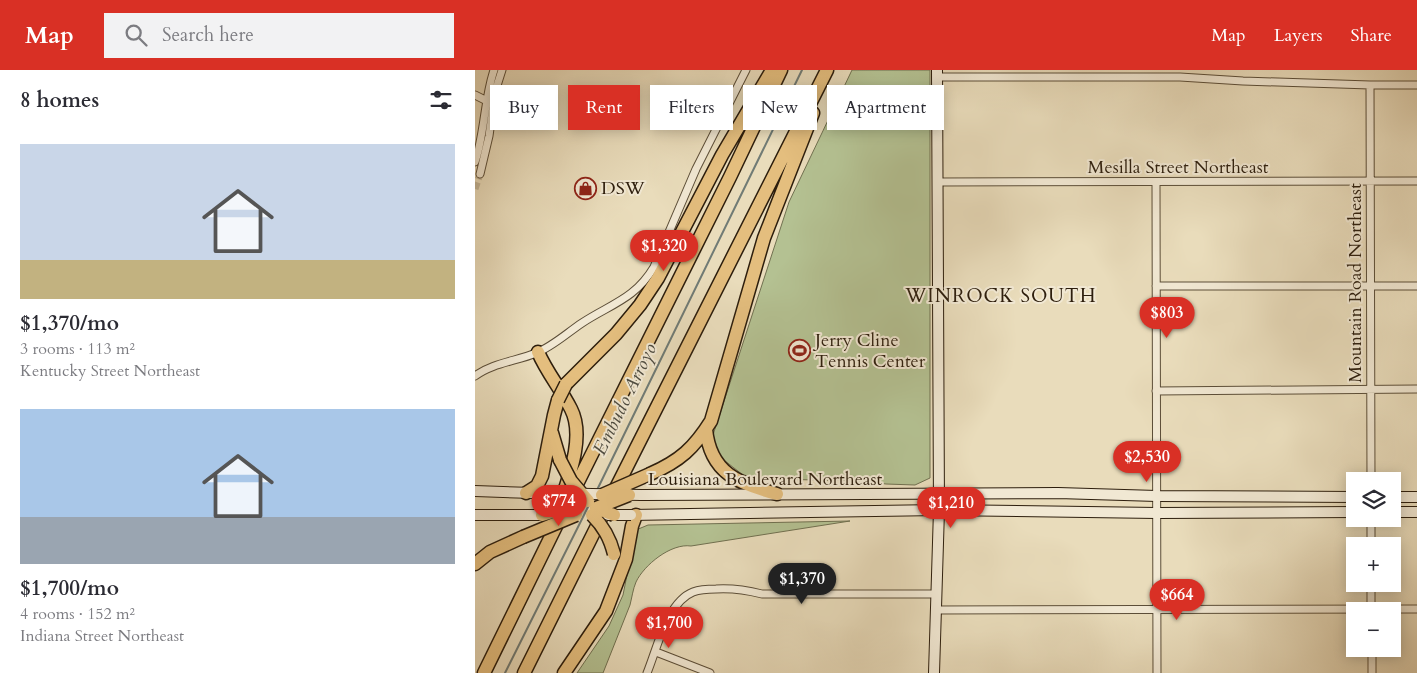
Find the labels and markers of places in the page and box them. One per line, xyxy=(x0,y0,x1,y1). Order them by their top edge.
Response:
shop icon: DSW xyxy=(573,176,597,200)
place label: DSW xyxy=(601,176,645,201)
pin: $1,320 xyxy=(623,230,705,272)
pin: $803 xyxy=(1137,296,1197,339)
place label: Jerry Cline Tennis Center xyxy=(812,328,926,374)
sports icon: Jerry Cline Tennis Center xyxy=(787,338,811,362)
pin: $2,530 xyxy=(1106,440,1188,483)
pin: $774 xyxy=(529,484,589,527)
pin: $1,210 xyxy=(910,486,992,529)
pin: $1,370 xyxy=(761,562,843,605)
pin: $664 xyxy=(1147,578,1207,621)
pin: $1,700 xyxy=(628,606,710,649)

